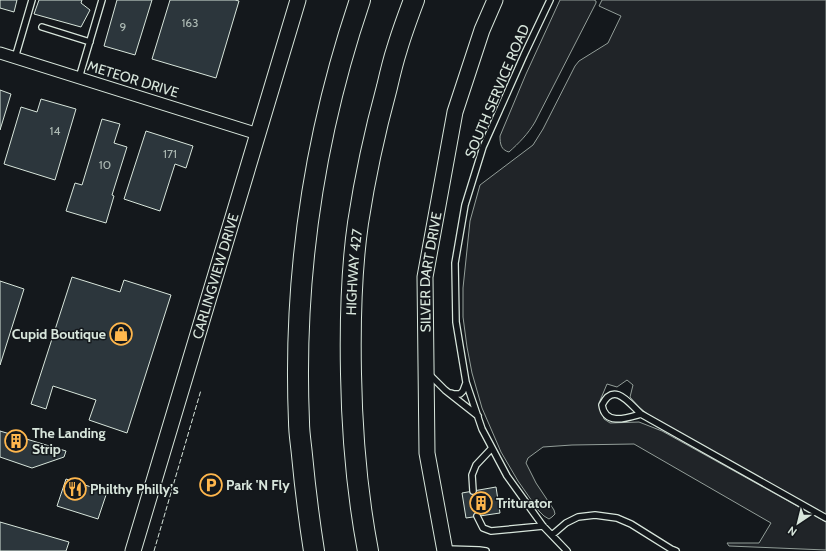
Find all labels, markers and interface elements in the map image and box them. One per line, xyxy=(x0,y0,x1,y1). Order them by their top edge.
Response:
house number: 163 xyxy=(181,15,199,30)
house number: 9 xyxy=(120,19,127,34)
street label: SOUTH SERVICE ROAD xyxy=(461,21,533,161)
street label: METEOR DRIVE xyxy=(85,57,181,102)
house number: 14 xyxy=(50,123,60,138)
house number: 171 xyxy=(163,146,177,161)
house number: 10 xyxy=(99,157,111,172)
street label: SILVER DART DRIVE xyxy=(416,210,446,332)
street label: CARLINGVIEW DRIVE xyxy=(188,211,243,341)
street label: HIGHWAY 427 xyxy=(342,228,366,316)
shop icon: Cupid Boutique xyxy=(108,321,134,347)
place label: Cupid Boutique xyxy=(12,325,106,343)
place label: The Landing Strip xyxy=(32,424,106,458)
building icon: The Landing Strip xyxy=(3,428,29,454)
parking icon: Park 'N Fly xyxy=(198,472,224,498)
restaurant icon: Philthy Philly’s xyxy=(62,476,88,502)
place label: Park 'N Fly xyxy=(226,476,290,494)
place label: Philthy Philly’s xyxy=(90,480,179,498)
building icon: Triturator xyxy=(468,490,494,516)
place label: Triturator xyxy=(496,494,552,512)
north arrow xyxy=(778,503,818,543)
text: N xyxy=(785,523,799,539)

